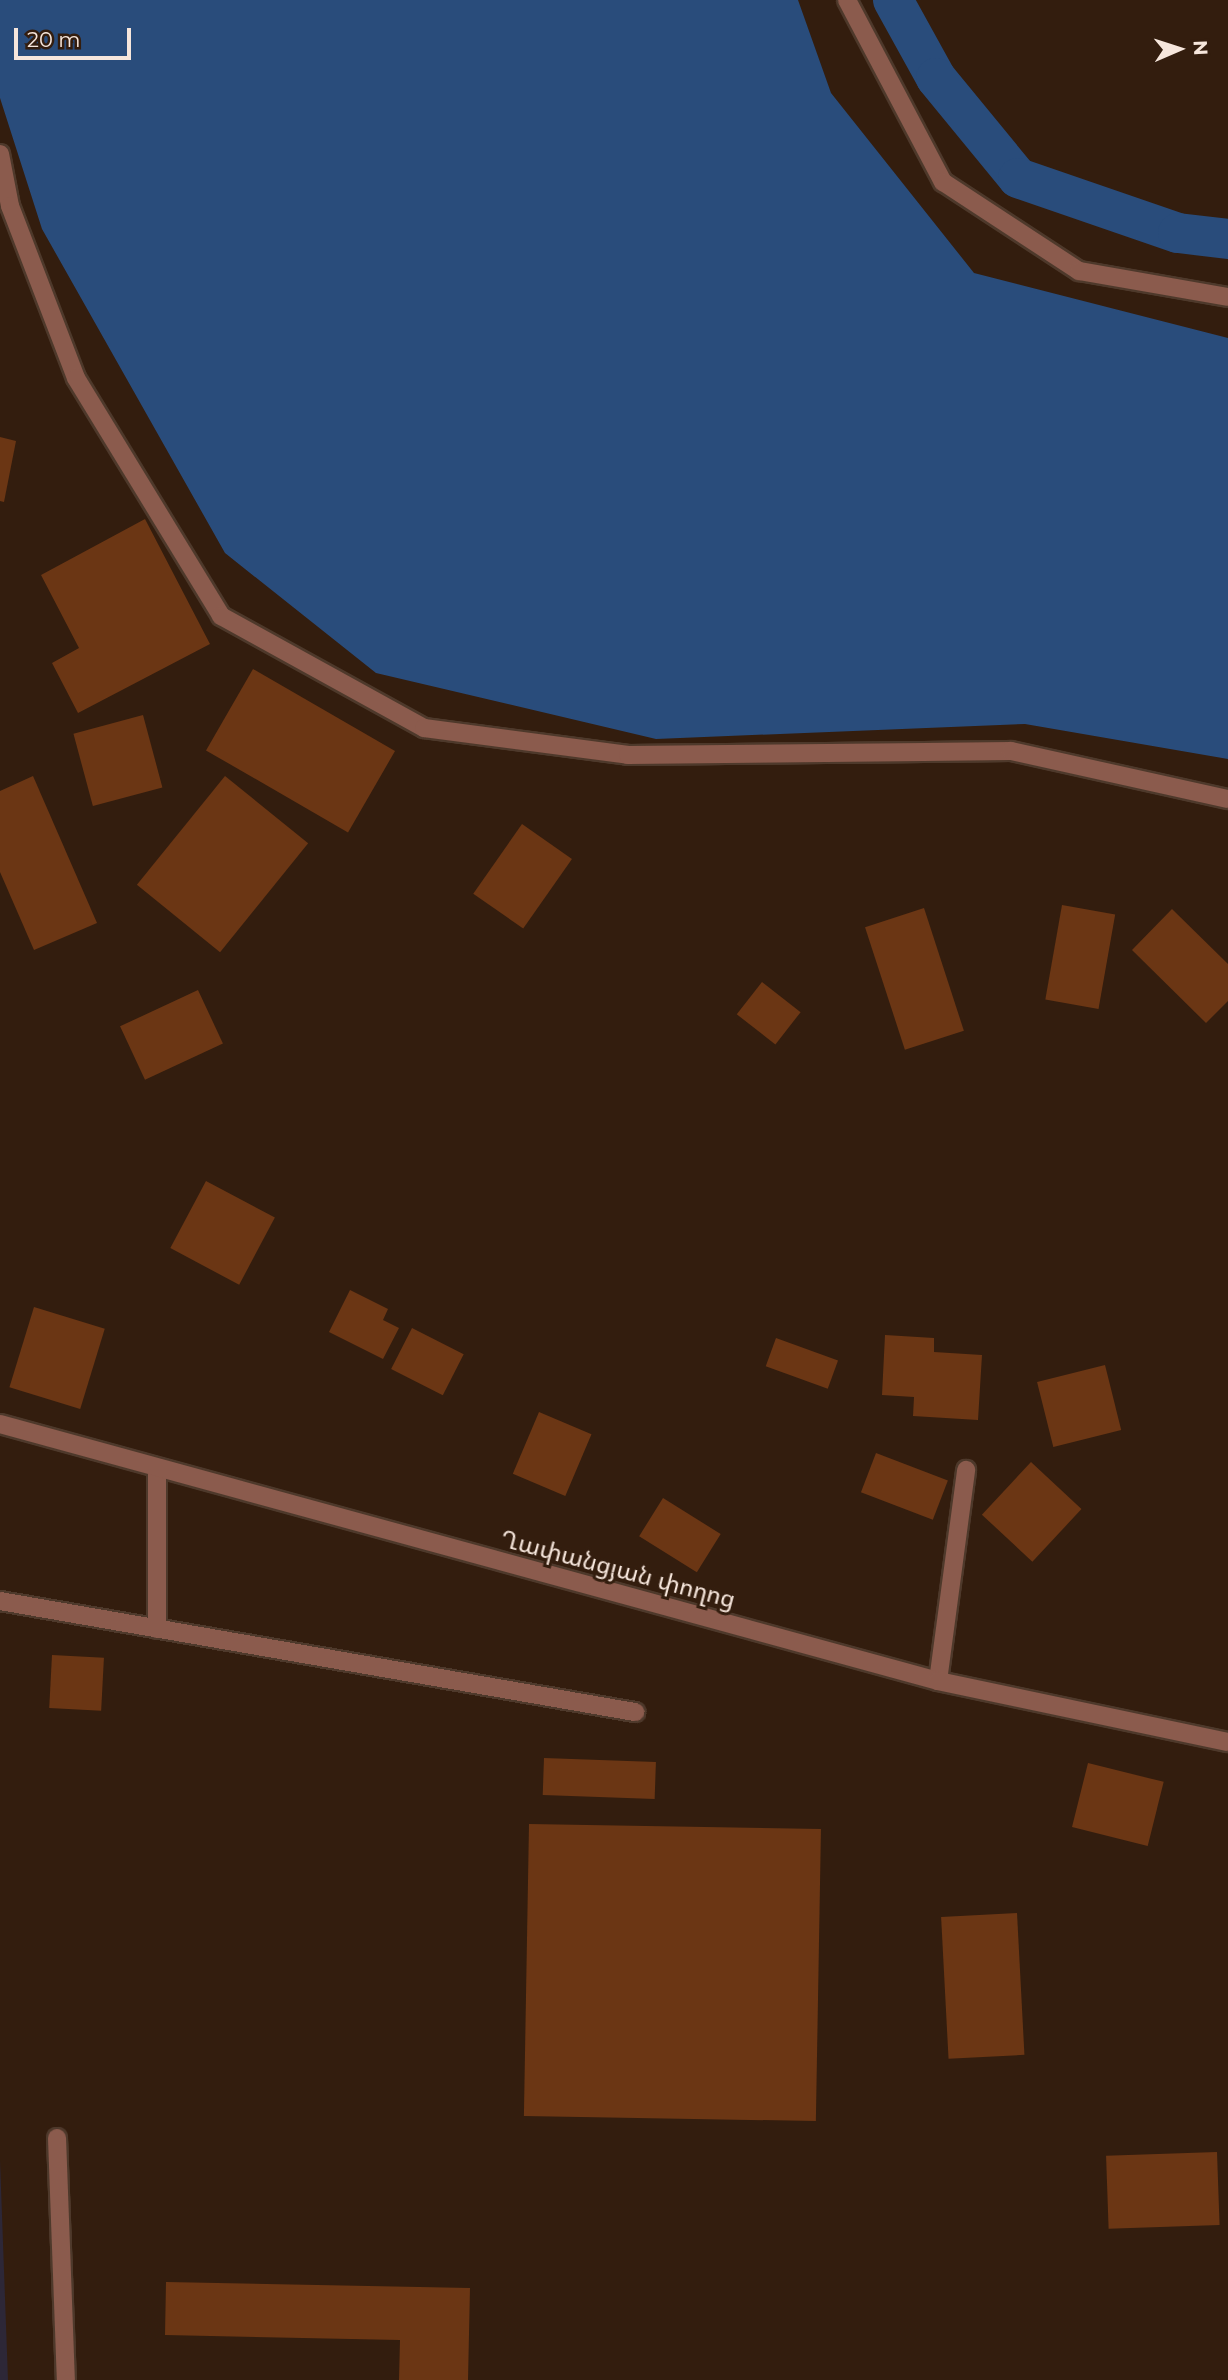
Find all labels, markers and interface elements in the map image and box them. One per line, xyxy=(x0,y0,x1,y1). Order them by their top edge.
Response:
scale bar xyxy=(18,14,135,58)
north arrow xyxy=(1144,14,1214,84)
text: 20 m xyxy=(27,27,81,52)
text: N xyxy=(1189,40,1212,56)
street label: Ղափանցյան փողոց xyxy=(497,1524,739,1614)

